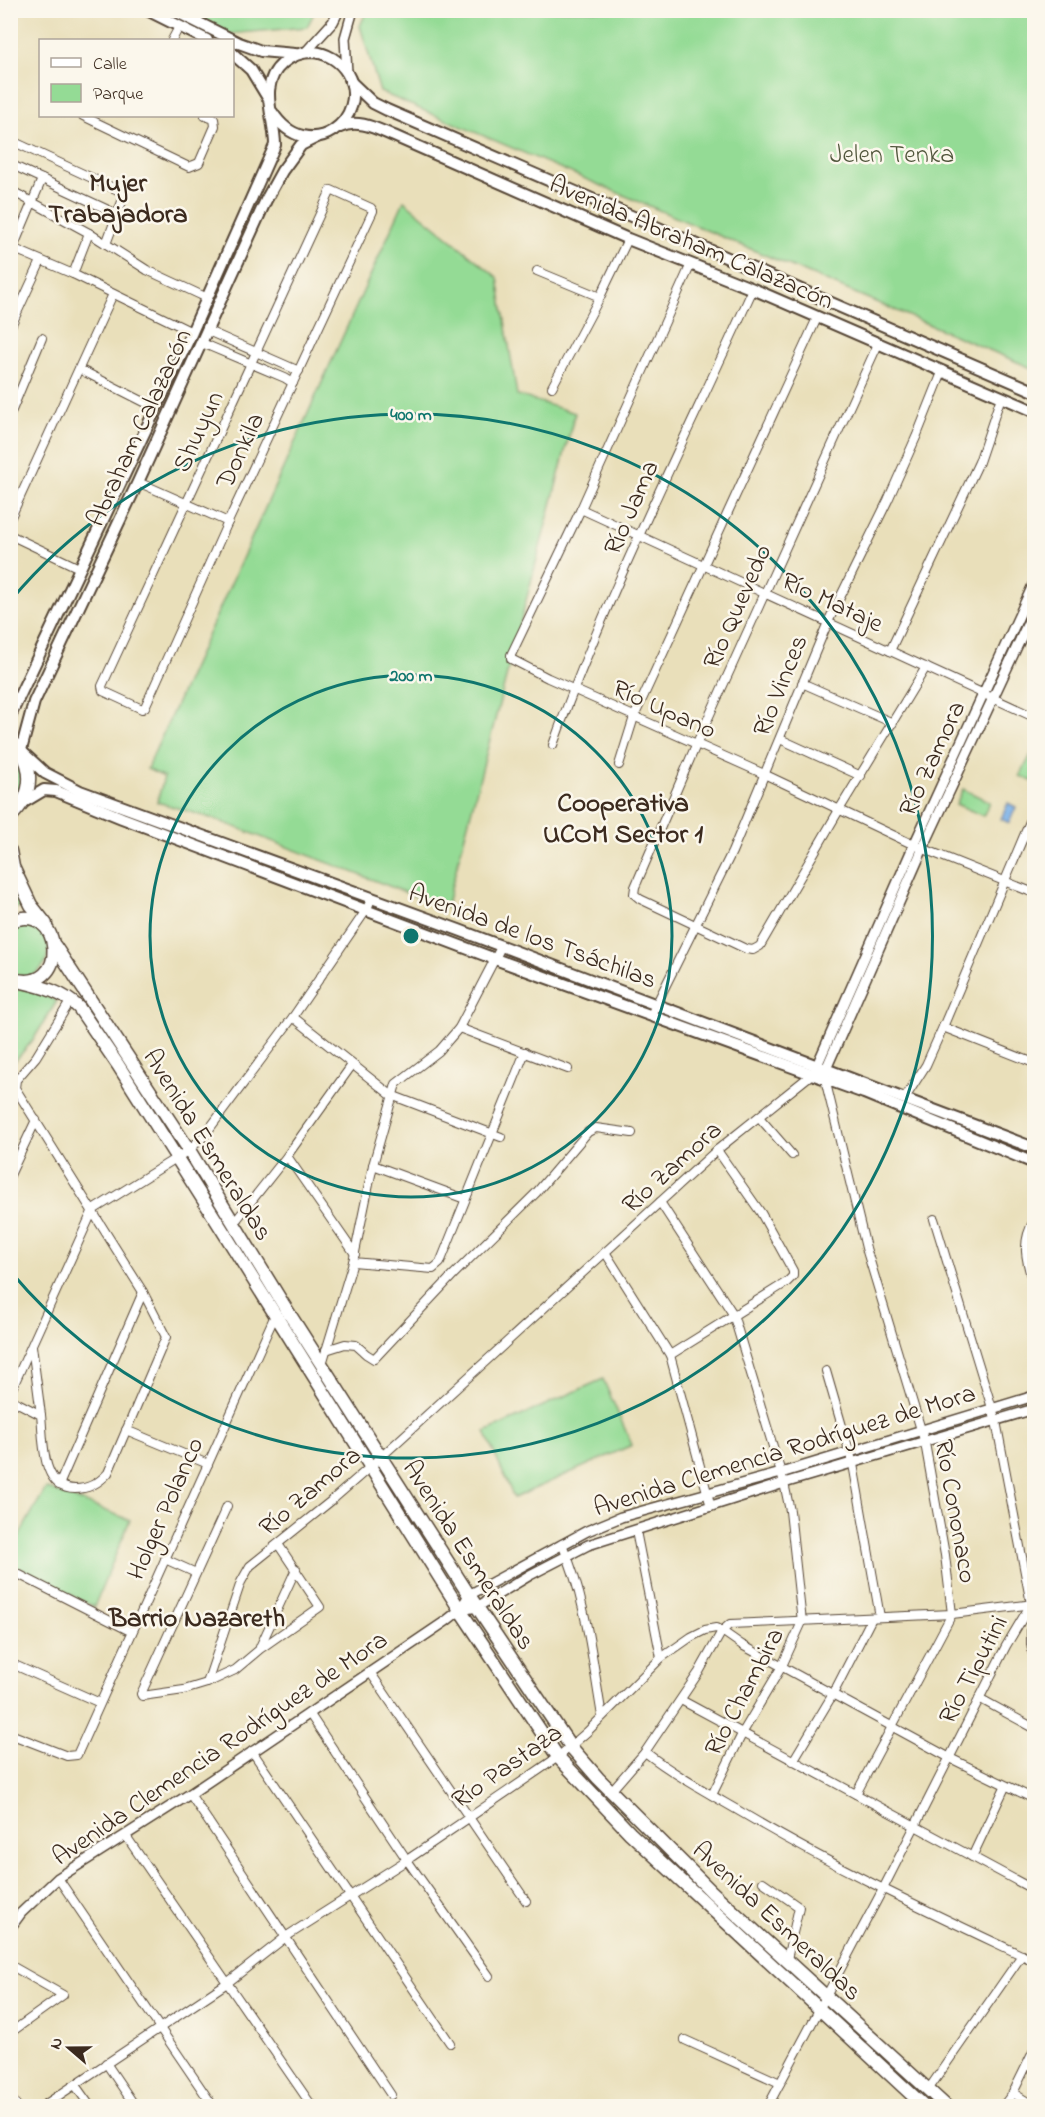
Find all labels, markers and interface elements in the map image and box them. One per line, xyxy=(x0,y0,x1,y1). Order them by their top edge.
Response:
legend xyxy=(39,39,234,117)
text: Calle xyxy=(93,52,128,78)
text: Parque xyxy=(93,82,144,108)
park label: Jelen Tenka xyxy=(830,137,954,175)
district label: Mujer Trabajadora xyxy=(48,165,188,235)
street label: Avenida Abraham Calazacón xyxy=(543,167,839,321)
street label: Abraham Calazacón xyxy=(78,323,203,533)
street label: Shuyun xyxy=(164,385,235,479)
text: 400 m xyxy=(390,403,432,429)
street label: Donkila xyxy=(207,407,276,496)
street label: Río Jama xyxy=(595,455,670,562)
street label: Río Quevedo xyxy=(694,539,783,676)
street label: Río Mataje xyxy=(775,564,889,644)
street label: Río Vinces xyxy=(744,630,819,743)
text: 200 m xyxy=(389,664,433,690)
street label: Río Upano xyxy=(606,671,722,750)
street label: Río Zamora xyxy=(890,695,977,823)
district label: Cooperativa UCOM Sector 1 xyxy=(543,785,704,855)
street label: Avenida de los Tsáchilas xyxy=(403,875,661,1000)
centre of rings xyxy=(401,926,421,946)
street label: Avenida Esmeraldas xyxy=(132,1042,281,1249)
street label: Río Zamora xyxy=(614,1113,732,1224)
street label: Avenida Clemencia Rodríguez de Mora xyxy=(589,1376,981,1528)
street label: Holger Polanco xyxy=(118,1432,215,1587)
street label: Río Cononaco xyxy=(923,1437,985,1586)
street label: Río Zamora xyxy=(251,1438,371,1547)
street label: Avenida Esmeraldas xyxy=(392,1453,543,1658)
district label: Barrio Nazareth xyxy=(107,1600,285,1639)
street label: Río Tiputini xyxy=(930,1609,1019,1732)
street label: Río Chambira xyxy=(696,1621,795,1763)
street label: Avenida Clemencia Rodríguez de Mora xyxy=(45,1623,396,1876)
street label: Río Pastaza xyxy=(445,1715,571,1820)
street label: Avenida Esmeraldas xyxy=(682,1833,869,2011)
north arrow xyxy=(39,2018,99,2078)
text: N xyxy=(44,2034,70,2053)

